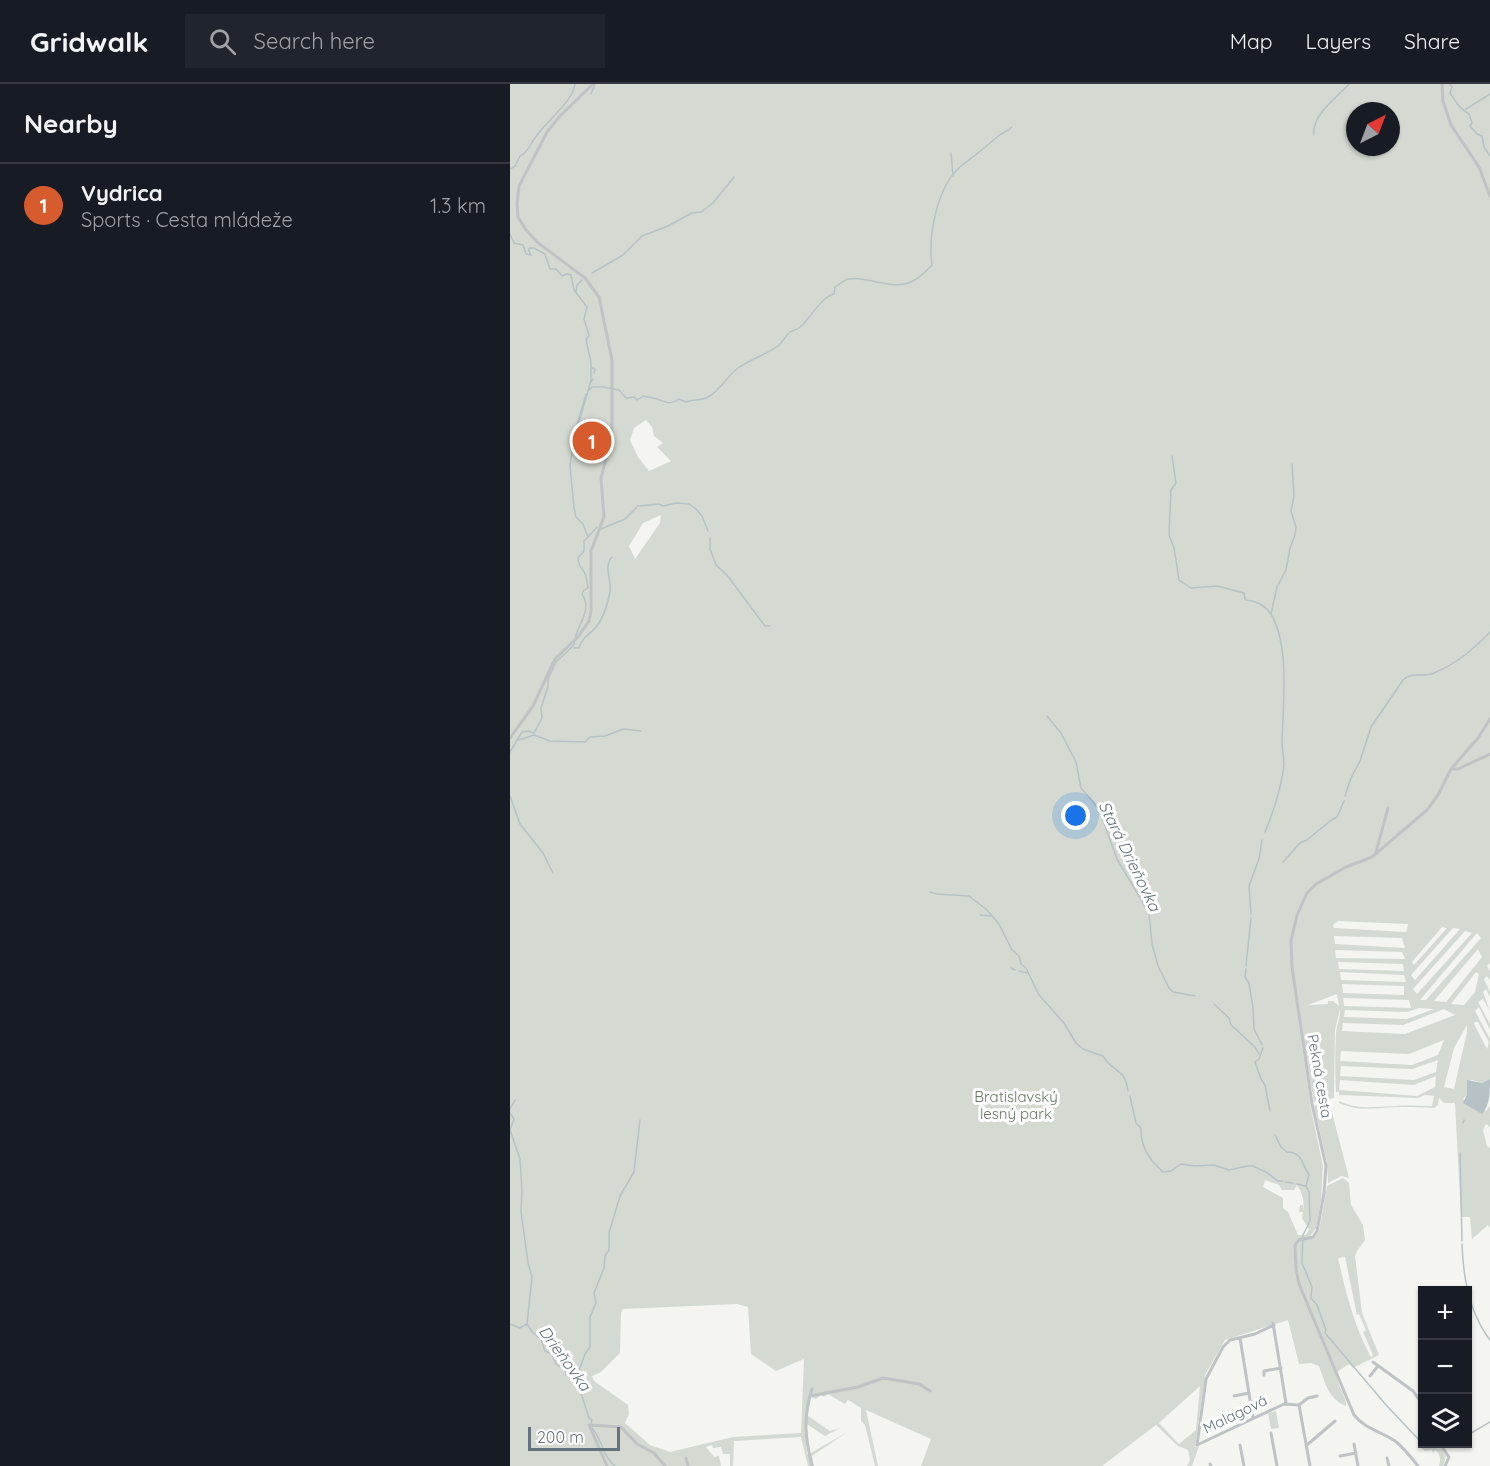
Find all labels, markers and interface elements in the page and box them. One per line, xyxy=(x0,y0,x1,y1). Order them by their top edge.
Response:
search box xyxy=(185,14,605,68)
text: Gridwalk xyxy=(30,24,149,59)
icon: search xyxy=(206,25,239,58)
text: Search here xyxy=(254,27,375,55)
text: Map xyxy=(1230,28,1273,54)
text: Layers xyxy=(1306,28,1371,54)
text: Share xyxy=(1404,28,1460,54)
north arrow xyxy=(1346,102,1400,156)
text: Nearby xyxy=(24,107,118,140)
text: Vydrica xyxy=(81,179,163,207)
text: 1 xyxy=(40,193,47,218)
text: 1.3 km xyxy=(430,193,486,218)
text: Sports · Cesta mládeže xyxy=(81,207,293,232)
pin: 1 xyxy=(572,418,611,464)
water label: Stará Drieňovka xyxy=(1095,798,1166,915)
your location xyxy=(1061,801,1090,830)
street label: Pekná cesta xyxy=(1303,1033,1337,1119)
park label: Bratislavský lesný park xyxy=(974,1087,1058,1123)
map controls xyxy=(1418,1286,1472,1448)
button: + xyxy=(1418,1286,1472,1340)
water label: Drieňovka xyxy=(535,1322,596,1396)
button: − xyxy=(1418,1340,1472,1394)
street label: Malagová xyxy=(1200,1390,1270,1438)
button: layers xyxy=(1418,1394,1472,1448)
scale bar xyxy=(528,1424,620,1452)
text: 200 m xyxy=(537,1427,584,1447)

